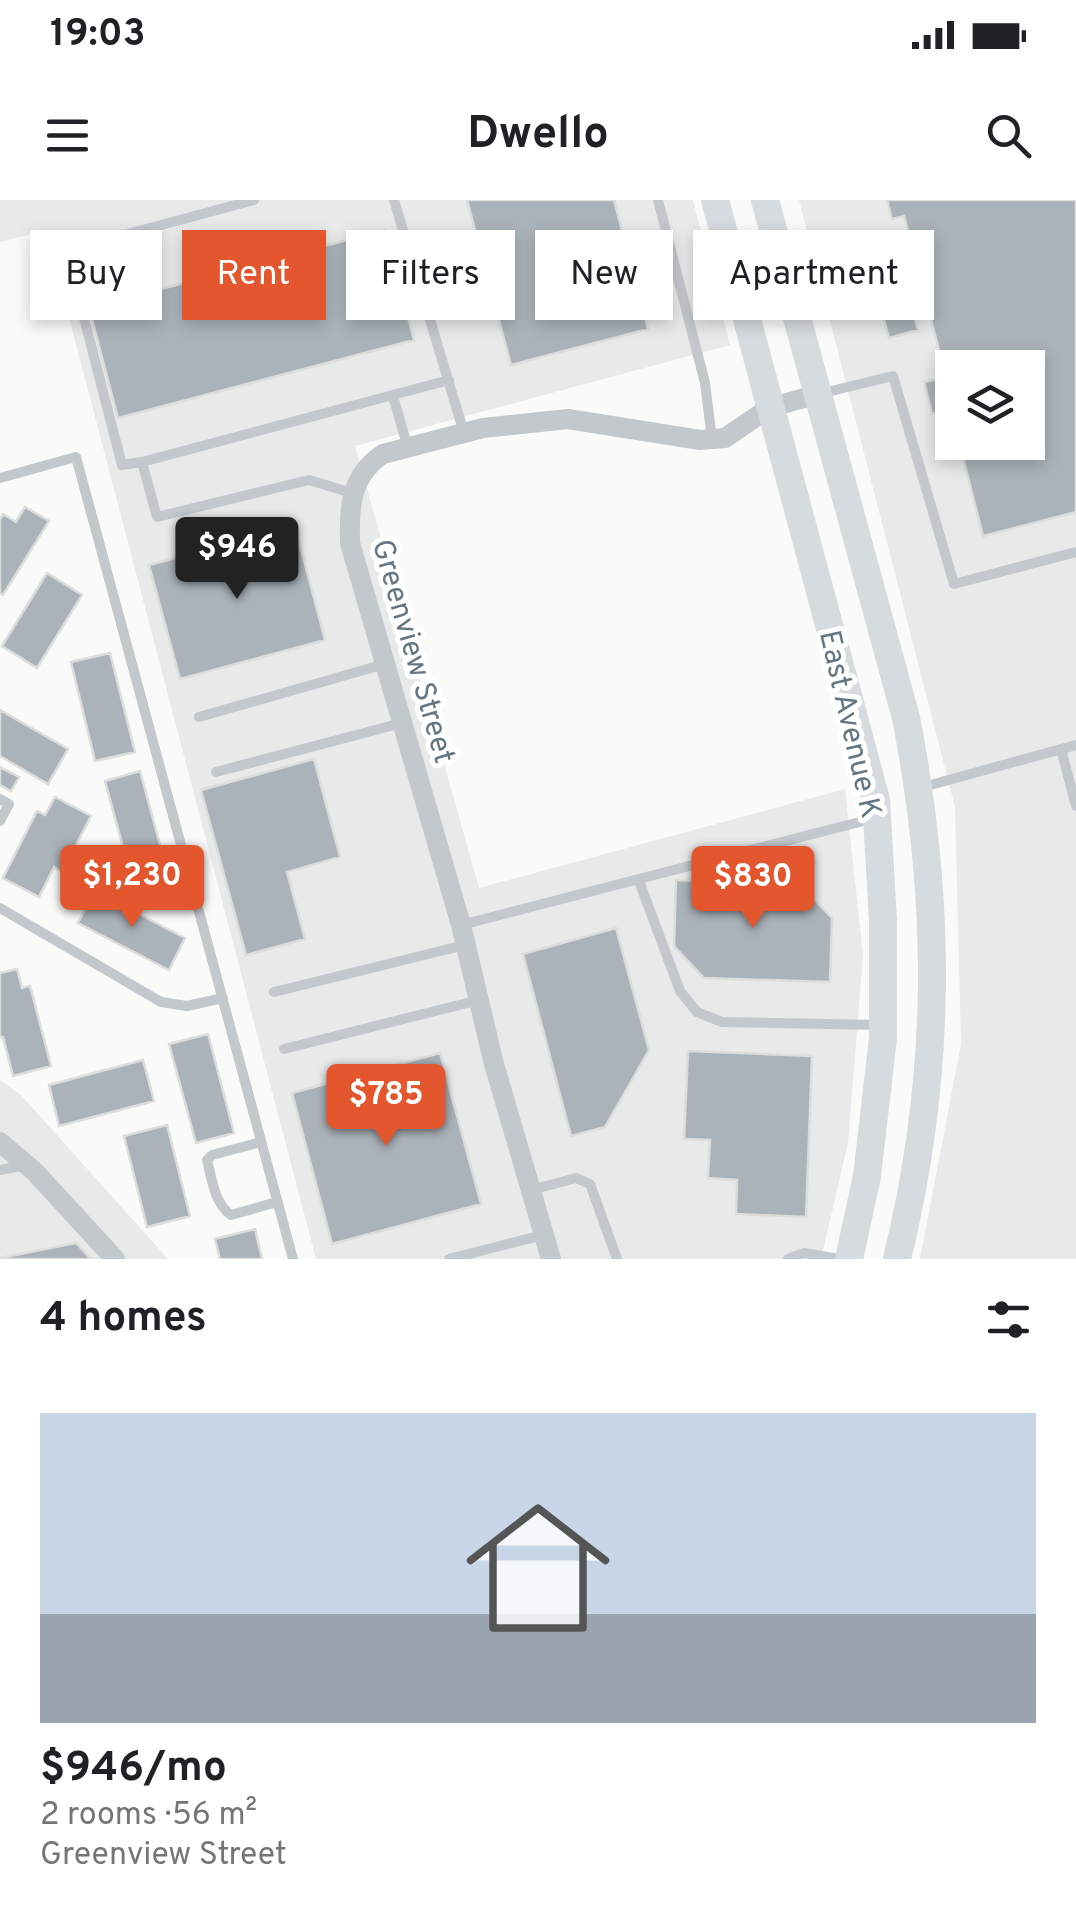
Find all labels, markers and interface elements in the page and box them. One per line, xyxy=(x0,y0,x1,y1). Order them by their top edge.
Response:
text: 19:03 xyxy=(50,11,146,60)
text: Dwello xyxy=(467,107,609,164)
icon: menu xyxy=(40,108,95,163)
icon: search xyxy=(981,108,1036,163)
chip: Buy xyxy=(30,230,162,320)
chip: Rent xyxy=(182,230,326,320)
chip: Filters xyxy=(346,230,515,320)
chip: New xyxy=(535,230,673,320)
chip: Apartment xyxy=(693,230,934,320)
map controls xyxy=(935,350,1045,460)
button: layers xyxy=(935,350,1045,460)
pin: $946 xyxy=(178,517,296,602)
text: $946 xyxy=(197,529,277,569)
street label: Greenview Street xyxy=(362,535,461,768)
street label: East Avenue K xyxy=(809,627,888,822)
pin: $1,230 xyxy=(51,845,213,930)
pin: $830 xyxy=(694,846,812,931)
text: $1,230 xyxy=(82,857,182,897)
text: $830 xyxy=(713,858,793,898)
pin: $785 xyxy=(327,1064,445,1149)
text: $785 xyxy=(348,1076,424,1116)
icon: filters xyxy=(981,1292,1036,1347)
text: 4 homes xyxy=(40,1293,207,1346)
icon: home xyxy=(448,1478,628,1658)
text: $946/mo xyxy=(40,1743,227,1796)
text: 2 rooms · 56 m² xyxy=(40,1796,257,1836)
text: Greenview Street xyxy=(40,1836,287,1876)

